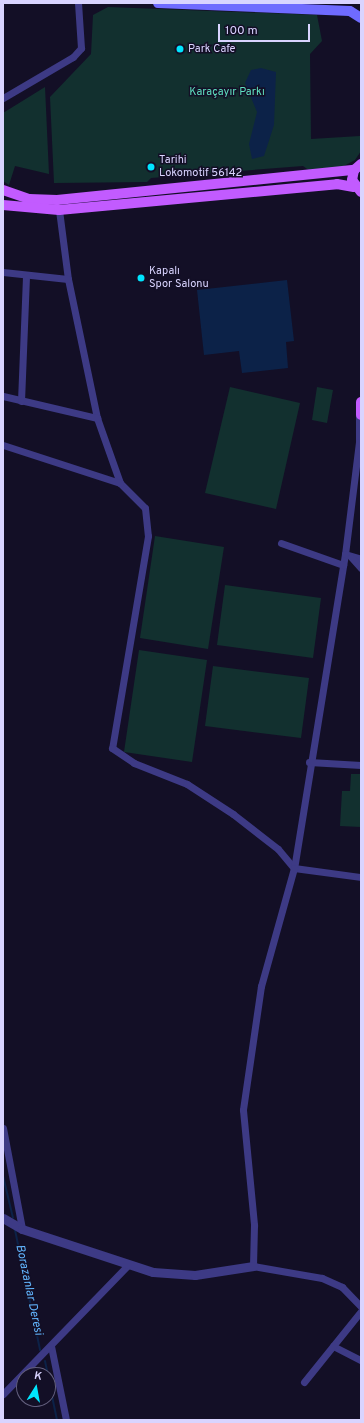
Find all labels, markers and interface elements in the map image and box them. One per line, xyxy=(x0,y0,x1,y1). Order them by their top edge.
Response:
scale bar xyxy=(220,16,312,42)
text: 100 m xyxy=(225,23,258,39)
place label: Park Cafe xyxy=(188,42,235,56)
marker: Park Cafe xyxy=(175,44,185,54)
park label: Karaçayır Parkı xyxy=(189,85,265,99)
place label: Tarihi Lokomotif 56142 xyxy=(159,154,242,180)
marker: Tarihi Lokomotif 56142 xyxy=(146,162,156,172)
place label: Kapalı Spor Salonu xyxy=(149,265,209,291)
marker: Kapalı Spor Salonu xyxy=(136,273,146,283)
water label: Borazanlar Deresi xyxy=(11,1243,45,1337)
north arrow xyxy=(16,1367,56,1407)
text: K xyxy=(33,1369,43,1384)

